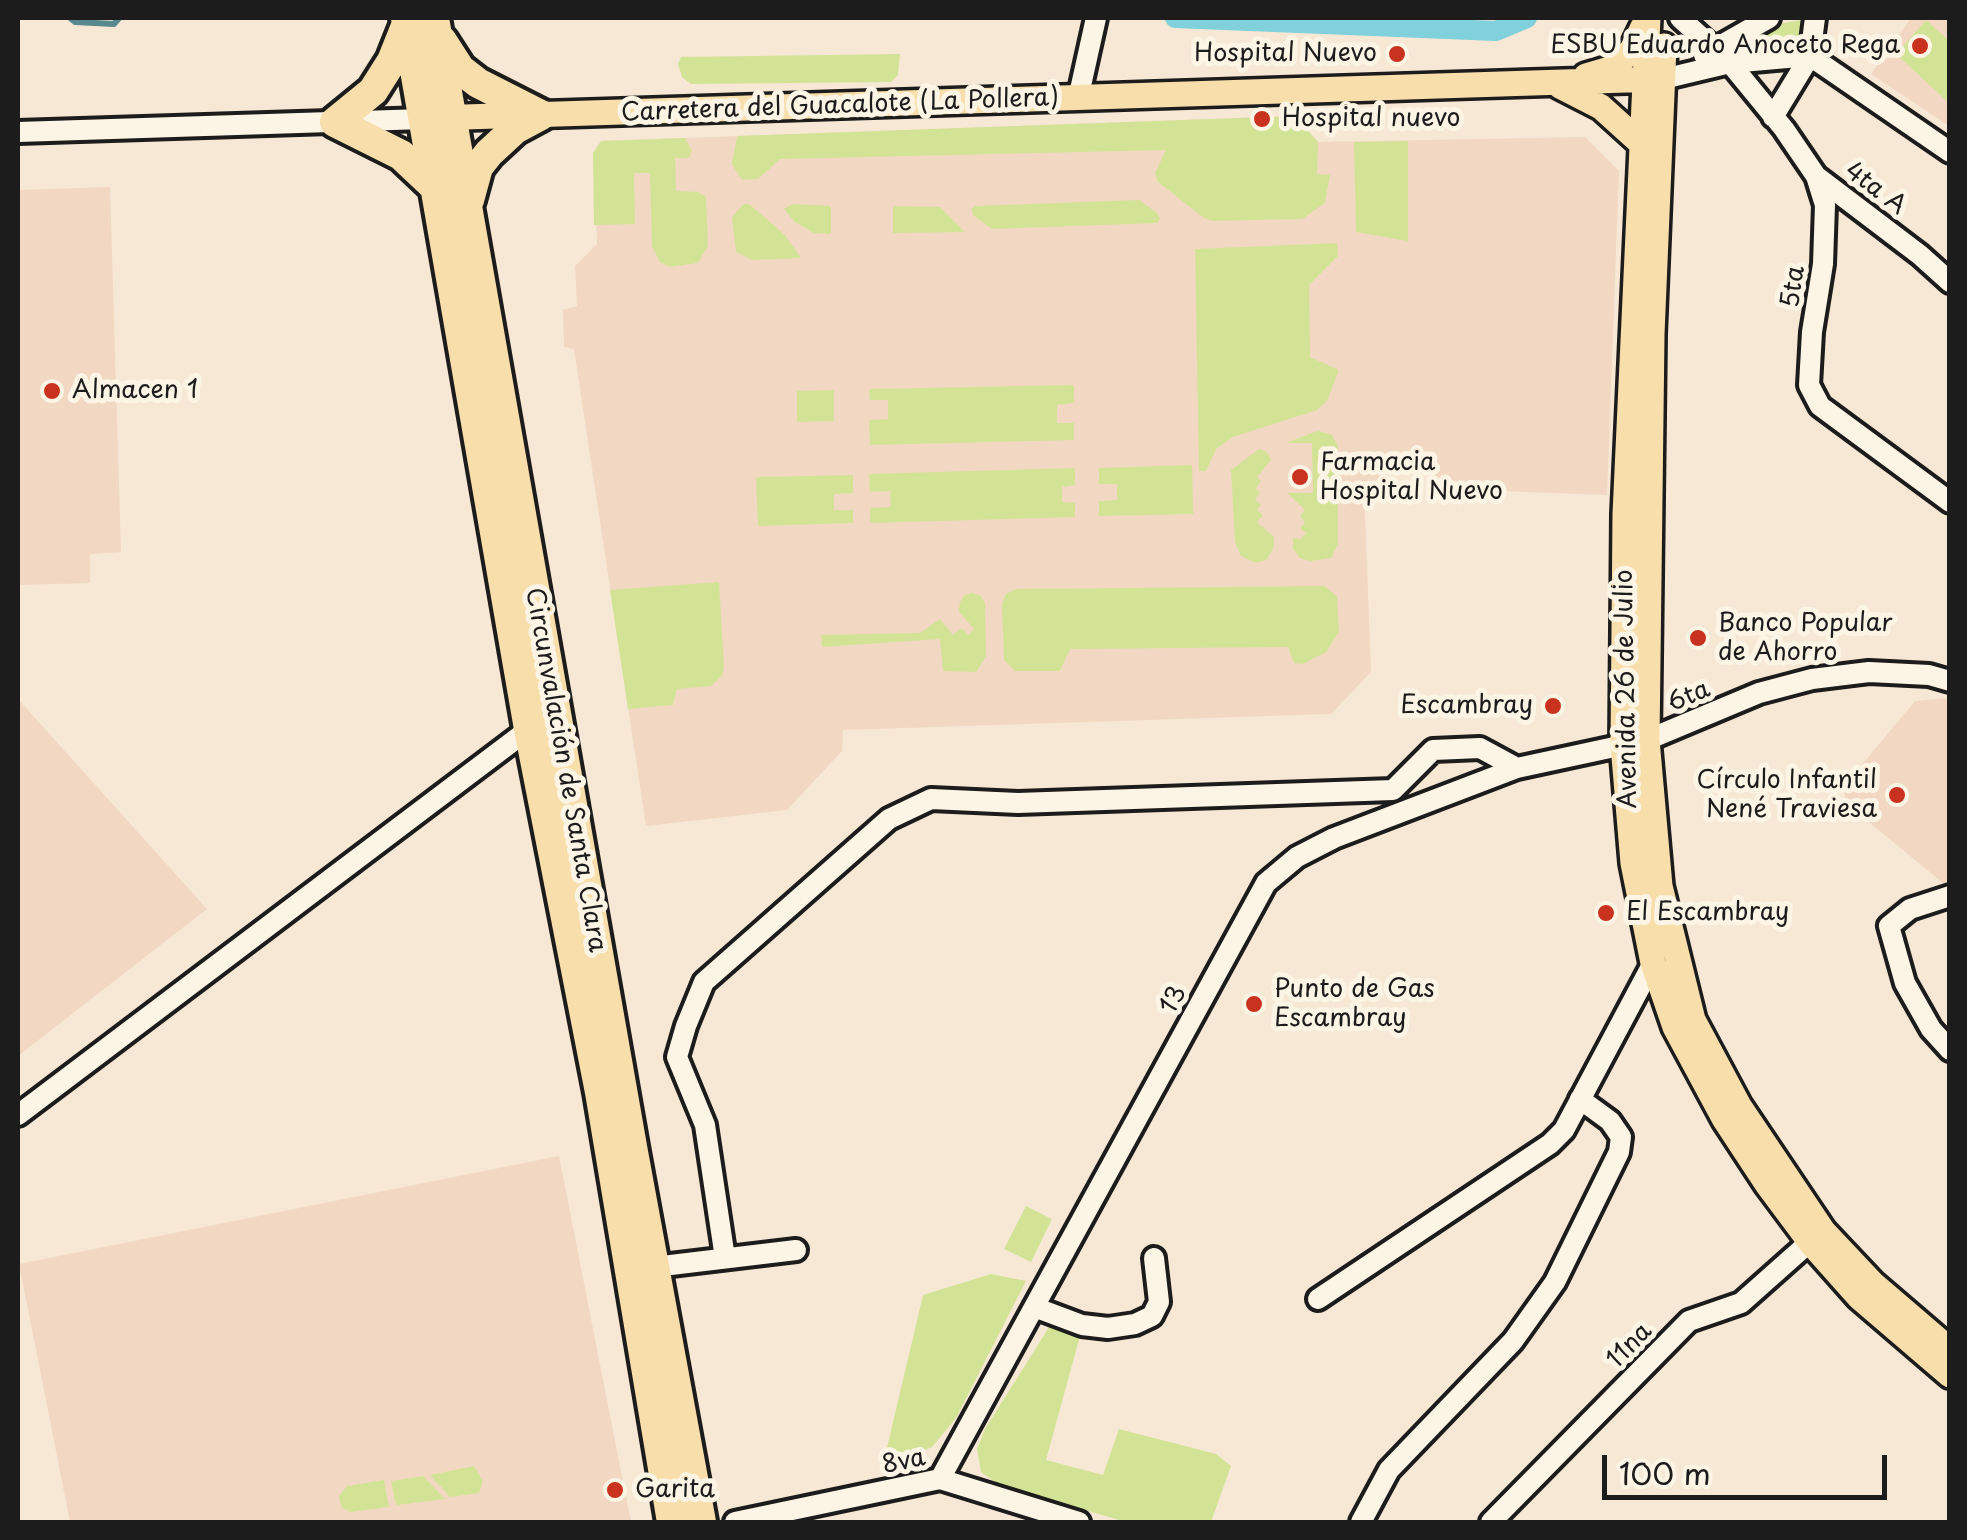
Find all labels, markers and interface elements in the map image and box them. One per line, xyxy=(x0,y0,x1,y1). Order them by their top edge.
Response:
place label: ESBU Eduardo Anoceto Rega xyxy=(1550,31,1900,61)
marker: ESBU Eduardo Anoceto Rega xyxy=(1909,35,1931,57)
place label: Hospital Nuevo xyxy=(1194,39,1377,69)
marker: Hospital Nuevo xyxy=(1386,43,1408,65)
street label: Carretera del Guacalote (La Pollera) xyxy=(621,83,1059,129)
place label: Hospital nuevo xyxy=(1282,104,1460,134)
marker: Hospital nuevo xyxy=(1251,108,1273,130)
street label: 4ta A xyxy=(1838,156,1912,222)
street label: 5ta xyxy=(1776,264,1812,310)
place label: Almacen 1 xyxy=(72,376,198,406)
marker: Almacen 1 xyxy=(41,380,63,402)
place label: Farmacia Hospital Nuevo xyxy=(1320,448,1503,507)
marker: Farmacia Hospital Nuevo xyxy=(1289,466,1311,488)
street label: Avenida 26 de Julio xyxy=(1610,569,1644,809)
street label: Circunvalación de Santa Clara xyxy=(518,585,612,955)
place label: Banco Popular de Ahorro xyxy=(1718,609,1892,668)
marker: Banco Popular de Ahorro xyxy=(1687,627,1709,649)
street label: 6ta xyxy=(1663,675,1715,719)
place label: Escambray xyxy=(1400,691,1533,721)
marker: Escambray xyxy=(1542,695,1564,717)
place label: Círculo Infantil Nené Traviesa xyxy=(1697,766,1877,825)
marker: Círculo Infantil Nené Traviesa xyxy=(1886,784,1908,806)
place label: El Escambray xyxy=(1626,898,1789,928)
marker: El Escambray xyxy=(1595,902,1617,924)
place label: Punto de Gas Escambray xyxy=(1274,975,1435,1034)
street label: 13 xyxy=(1154,981,1194,1019)
marker: Punto de Gas Escambray xyxy=(1243,993,1265,1015)
street label: 11na xyxy=(1601,1317,1659,1375)
scale bar xyxy=(1607,1435,1892,1497)
street label: 8va xyxy=(880,1443,928,1481)
text: 100 m xyxy=(1619,1450,1711,1495)
place label: Garita xyxy=(635,1475,715,1505)
marker: Garita xyxy=(604,1479,626,1501)

